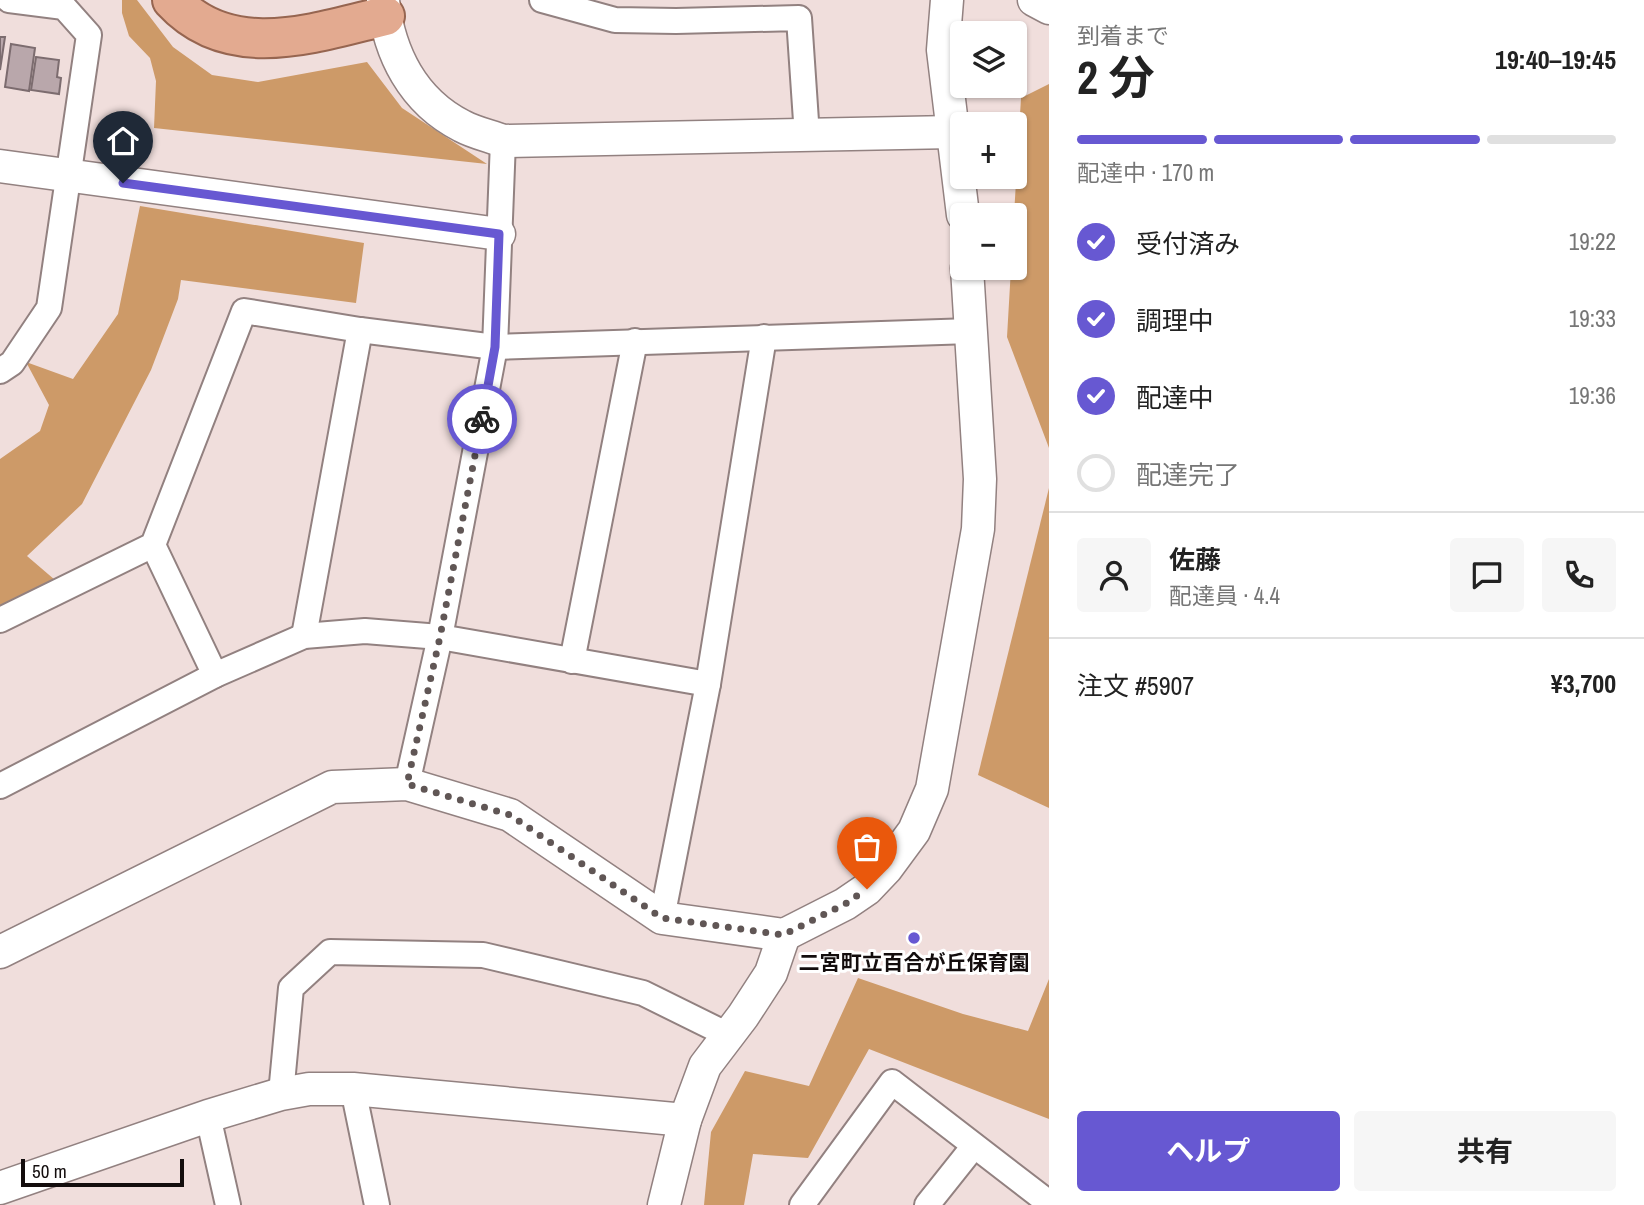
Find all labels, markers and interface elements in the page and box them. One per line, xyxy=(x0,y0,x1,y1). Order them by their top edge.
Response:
text: 到着まで xyxy=(1077,20,1169,51)
map controls xyxy=(950,21,1027,280)
button: layers xyxy=(950,21,1027,98)
text: 19:40–19:45 xyxy=(1495,42,1616,77)
text: 2 分 xyxy=(1077,46,1154,108)
pin xyxy=(93,111,153,183)
button: + xyxy=(950,112,1027,189)
icon: home xyxy=(104,122,142,160)
text: 配達中 · 170 m xyxy=(1077,157,1214,188)
button: − xyxy=(950,203,1027,280)
icon: check xyxy=(1077,223,1115,261)
text: 受付済み xyxy=(1136,226,1240,261)
text: 19:22 xyxy=(1569,226,1616,257)
icon: check xyxy=(1077,300,1115,338)
text: 調理中 xyxy=(1136,303,1214,338)
text: 19:33 xyxy=(1569,303,1616,334)
icon: check xyxy=(1077,377,1115,415)
text: 配達中 xyxy=(1136,380,1214,415)
text: 19:36 xyxy=(1569,380,1616,411)
courier xyxy=(447,384,517,454)
icon: bike xyxy=(463,400,501,438)
text: 配達完了 xyxy=(1136,457,1240,492)
button: person xyxy=(1077,538,1151,612)
button: chat xyxy=(1450,538,1524,612)
button: phone xyxy=(1542,538,1616,612)
text: 佐藤 xyxy=(1169,542,1221,577)
text: 配達員 · 4.4 xyxy=(1169,580,1280,611)
text: ¥3,700 xyxy=(1551,666,1616,701)
text: 注文 #5907 xyxy=(1077,668,1194,703)
pin xyxy=(837,817,897,889)
icon: bag xyxy=(848,828,886,866)
marker: 二宮町立百合が丘保育園 xyxy=(906,930,922,946)
place label: 二宮町立百合が丘保育園 xyxy=(799,948,1030,977)
button: ヘルプ xyxy=(1077,1111,1340,1191)
button: 共有 xyxy=(1354,1111,1616,1191)
scale bar xyxy=(21,1156,184,1188)
text: 50 m xyxy=(32,1158,67,1184)

